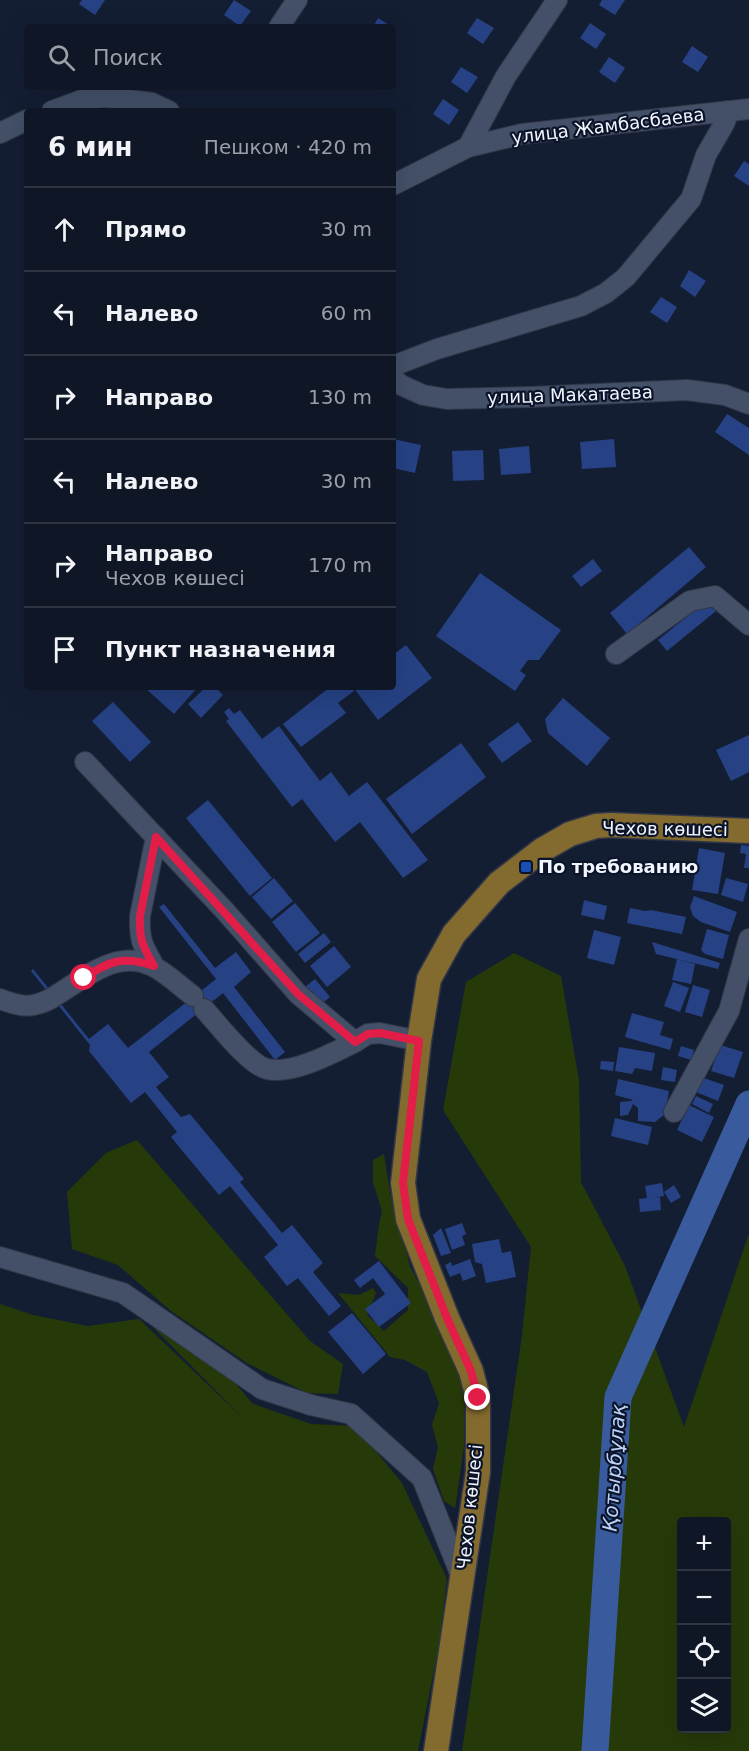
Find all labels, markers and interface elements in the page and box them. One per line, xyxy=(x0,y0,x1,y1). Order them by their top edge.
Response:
search box xyxy=(24,24,396,90)
icon: search xyxy=(45,41,78,74)
text: Поиск xyxy=(93,45,163,70)
street label: улица Жамбасбаева xyxy=(511,103,705,148)
text: 6 мин xyxy=(48,132,133,162)
text: Пешком · 420 m xyxy=(204,135,372,159)
icon: ahead xyxy=(48,213,81,246)
text: Прямо xyxy=(105,217,186,242)
text: 30 m xyxy=(321,217,372,241)
icon: left xyxy=(48,297,81,330)
text: Налево xyxy=(105,301,198,326)
text: 60 m xyxy=(321,301,372,325)
icon: right xyxy=(48,381,81,414)
street label: улица Макатаева xyxy=(487,381,653,408)
text: Направо xyxy=(105,385,213,410)
text: 130 m xyxy=(308,385,372,409)
icon: left xyxy=(48,465,81,498)
text: Налево xyxy=(105,469,198,494)
text: 30 m xyxy=(321,469,372,493)
text: Направо xyxy=(105,541,213,566)
icon: right xyxy=(48,549,81,582)
text: 170 m xyxy=(308,553,372,577)
text: Чехов көшесі xyxy=(105,566,245,590)
icon: arrive xyxy=(48,633,81,666)
text: Пункт назначения xyxy=(105,637,336,662)
street label: Чехов көшесі xyxy=(602,817,728,840)
place label: По требованию xyxy=(538,856,698,877)
marker: По требованию xyxy=(519,860,533,874)
route start xyxy=(70,964,96,990)
route end xyxy=(464,1384,490,1410)
water label: Қотырбұлақ xyxy=(598,1402,630,1533)
street label: Чехов көшесі xyxy=(452,1443,487,1571)
map controls xyxy=(677,1517,731,1733)
button: + xyxy=(677,1517,731,1571)
button: − xyxy=(677,1571,731,1625)
button: locate xyxy=(677,1625,731,1679)
button: layers xyxy=(677,1679,731,1733)

